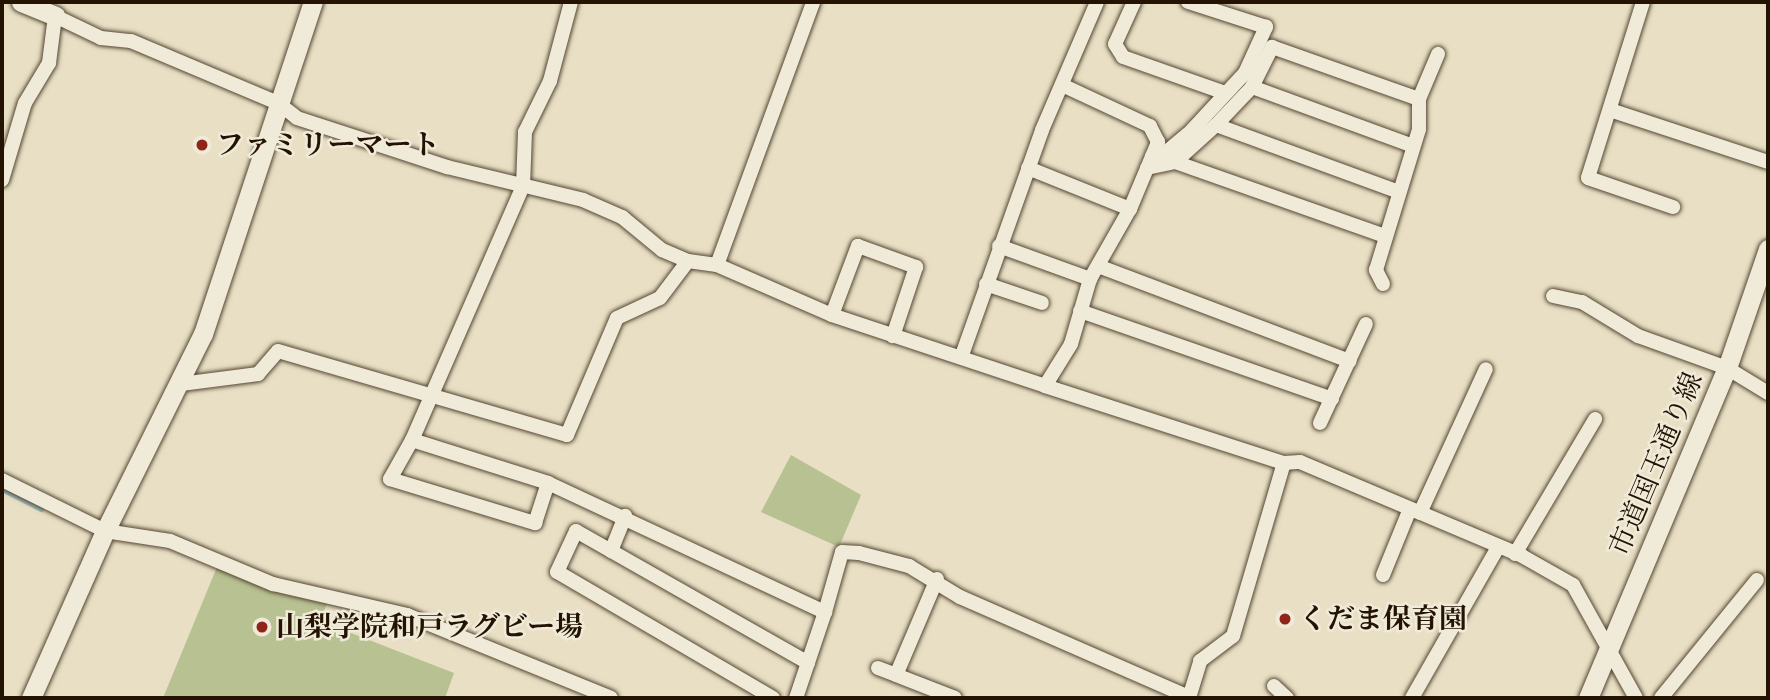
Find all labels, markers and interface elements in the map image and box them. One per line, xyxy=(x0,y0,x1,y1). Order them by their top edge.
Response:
place label: ファミリーマート xyxy=(216,128,440,162)
marker: ファミリーマート xyxy=(194,137,210,153)
street label: 市道国玉通り線 xyxy=(1602,367,1710,561)
place label: くだま保育園 xyxy=(1299,602,1467,636)
place label: 山梨学院和戸ラグビー場 xyxy=(276,610,583,644)
marker: くだま保育園 xyxy=(1277,611,1293,627)
marker: 山梨学院和戸ラグビー場 xyxy=(254,619,270,635)

